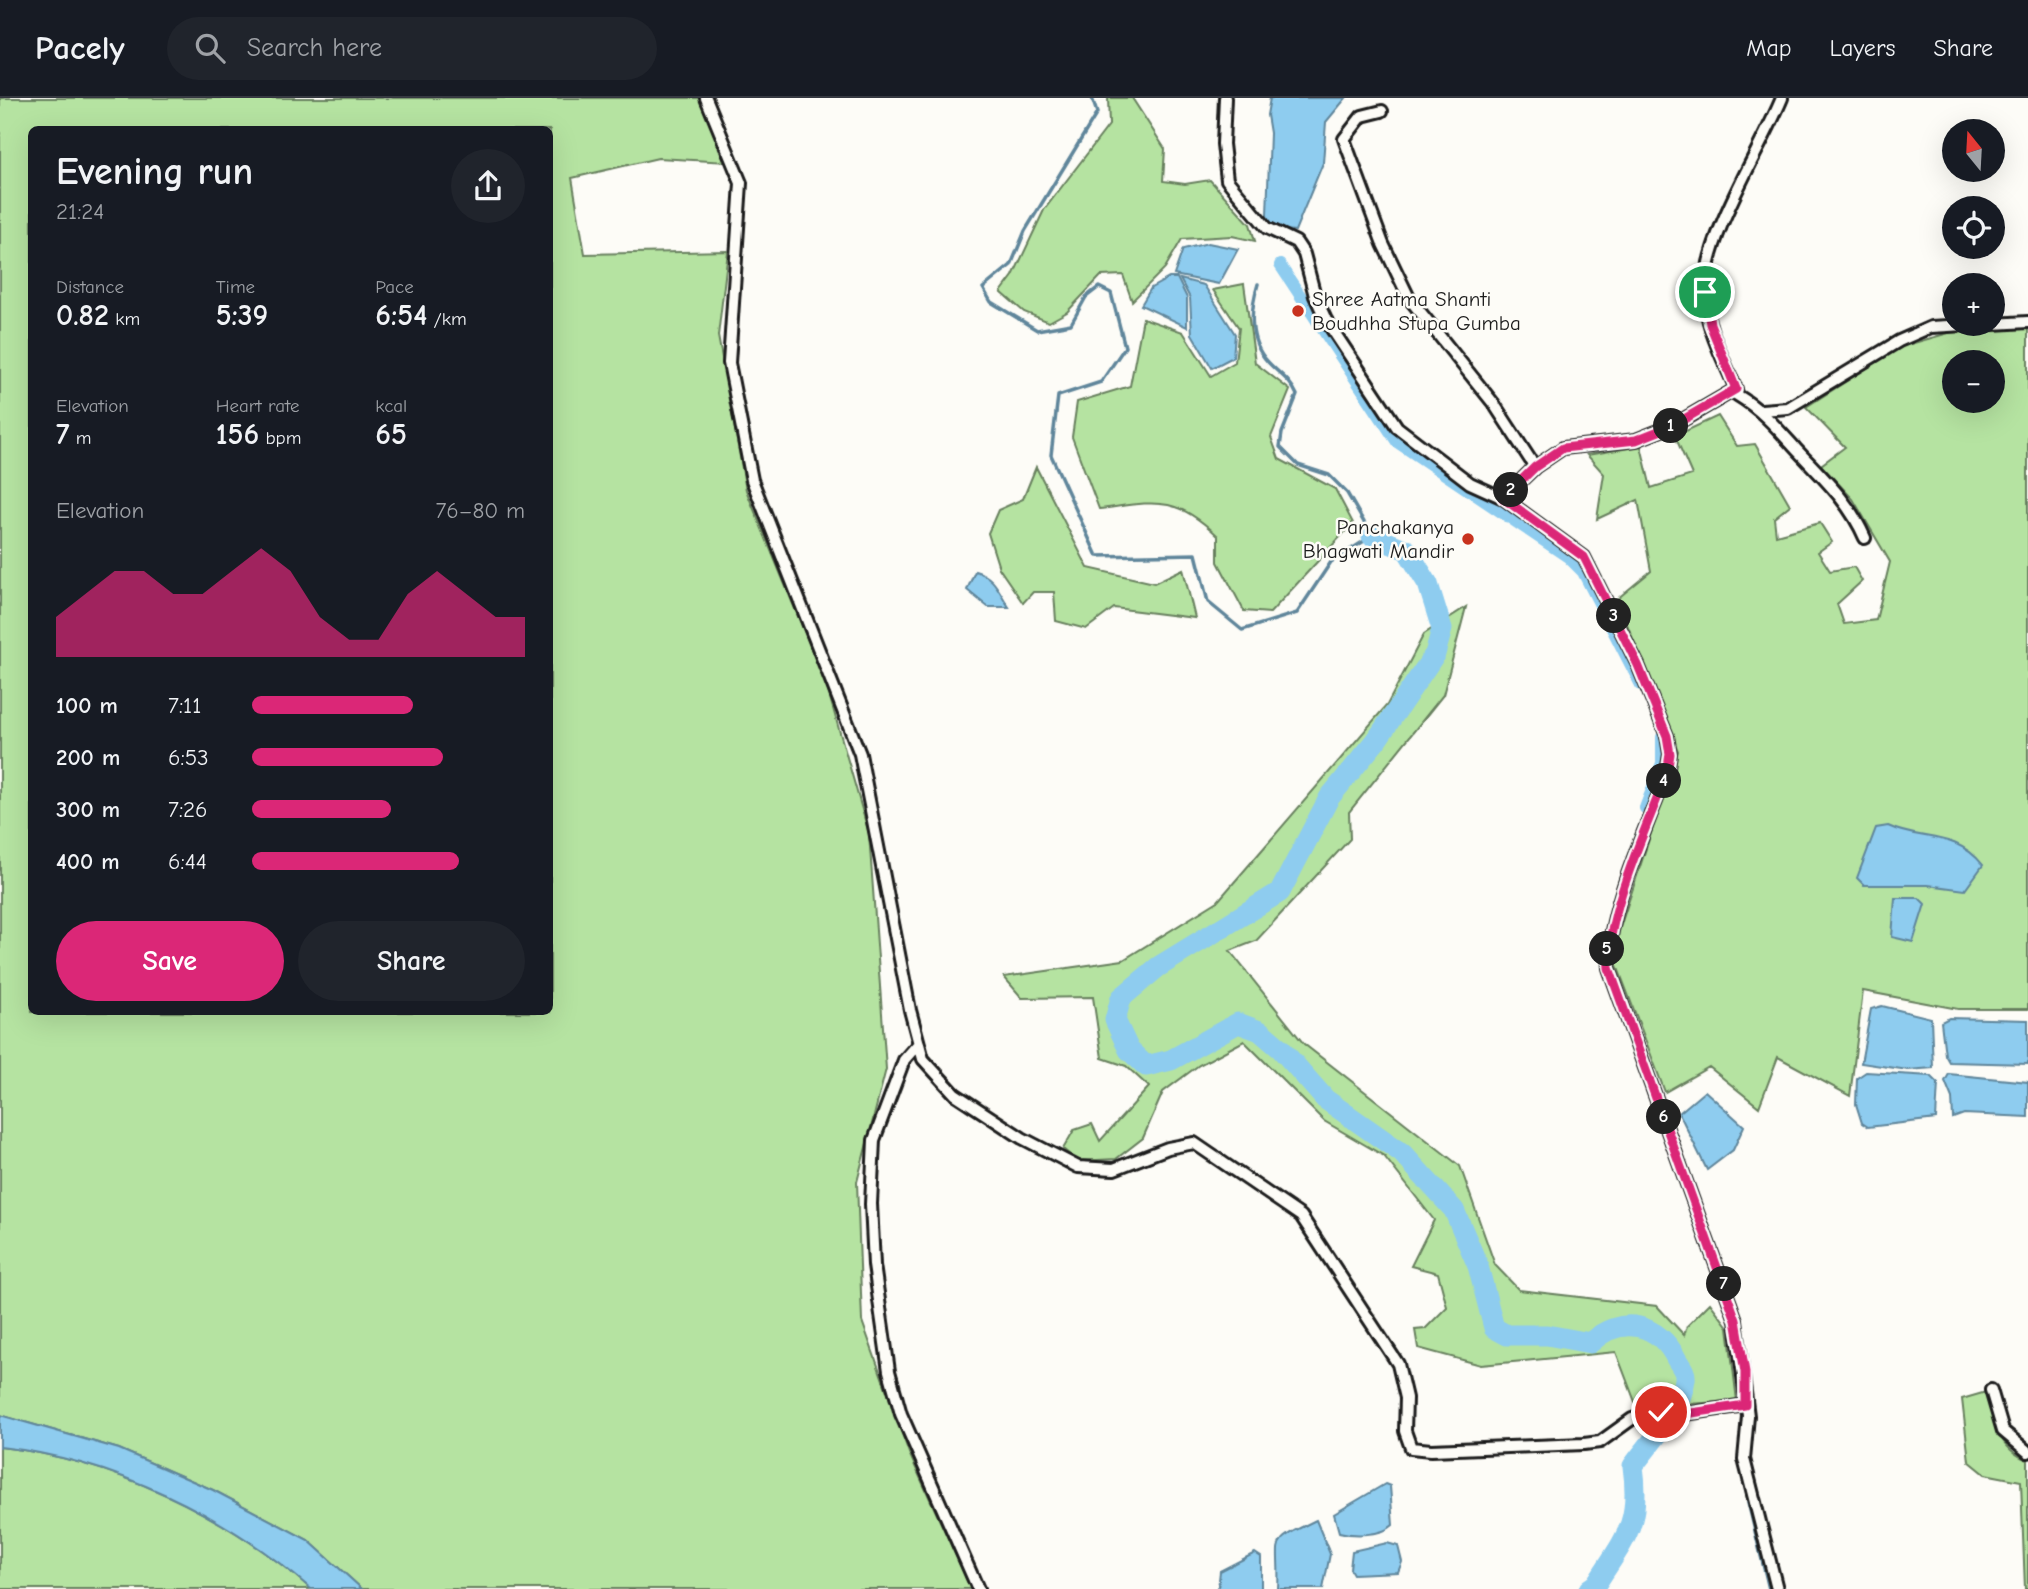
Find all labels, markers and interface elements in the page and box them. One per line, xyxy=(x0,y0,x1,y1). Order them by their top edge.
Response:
search box xyxy=(167,17,657,80)
text: Pacely xyxy=(35,29,125,67)
icon: search xyxy=(191,29,229,67)
text: Search here xyxy=(247,33,382,63)
text: Map xyxy=(1746,34,1792,62)
text: Layers xyxy=(1830,34,1895,62)
text: Share xyxy=(1933,34,1993,62)
north arrow xyxy=(1942,119,2006,182)
map controls xyxy=(1942,119,2005,413)
button: share xyxy=(451,149,525,223)
text: Evening run xyxy=(56,150,253,194)
button: locate xyxy=(1942,196,2005,259)
text: 21:24 xyxy=(56,198,104,225)
pin xyxy=(1675,262,1735,322)
icon: arrive xyxy=(1686,273,1724,311)
button: + xyxy=(1942,273,2005,336)
text: Distance xyxy=(56,276,124,298)
text: Time xyxy=(216,276,255,298)
text: Pace xyxy=(375,276,414,298)
place label: Shree Aatma Shanti Boudhha Stupa Gumba xyxy=(1312,287,1521,335)
text: 0.82 xyxy=(56,298,109,333)
text: 5:39 xyxy=(216,298,268,333)
text: 6:54 xyxy=(375,298,427,333)
marker: Shree Aatma Shanti Boudhha Stupa Gumba xyxy=(1290,303,1306,319)
text: km xyxy=(109,308,140,330)
text: /km xyxy=(427,308,467,330)
button: − xyxy=(1942,350,2005,413)
text: Elevation xyxy=(56,395,129,417)
text: Heart rate xyxy=(216,395,299,417)
text: kcal xyxy=(375,395,407,417)
pin: 1 xyxy=(1654,408,1688,444)
text: 1 xyxy=(1667,414,1674,436)
text: 7 xyxy=(56,417,70,452)
text: 156 xyxy=(216,417,259,452)
text: 65 xyxy=(375,417,407,452)
text: m xyxy=(70,427,92,449)
text: bpm xyxy=(259,427,301,449)
pin: 2 xyxy=(1494,472,1528,508)
text: 2 xyxy=(1506,478,1515,500)
text: Elevation xyxy=(56,497,144,524)
text: 76–80 m xyxy=(435,497,525,524)
place label: Panchakanya Bhagwati Mandir xyxy=(1303,515,1455,563)
marker: Panchakanya Bhagwati Mandir xyxy=(1460,531,1476,547)
pin: 3 xyxy=(1596,598,1632,634)
text: 3 xyxy=(1609,604,1618,626)
text: 100 m xyxy=(56,692,118,719)
text: 7:11 xyxy=(168,692,201,719)
text: 200 m xyxy=(56,744,120,771)
text: 6:53 xyxy=(168,744,209,771)
pin: 4 xyxy=(1646,764,1682,798)
text: 4 xyxy=(1659,769,1668,791)
text: 300 m xyxy=(56,796,120,823)
text: 7:26 xyxy=(168,796,208,823)
text: 400 m xyxy=(56,848,120,875)
text: 6:44 xyxy=(168,848,207,875)
button: Save xyxy=(56,921,284,1001)
button: Share xyxy=(298,921,525,1001)
pin: 5 xyxy=(1590,932,1624,966)
text: 5 xyxy=(1601,937,1612,959)
pin: 6 xyxy=(1646,1100,1682,1134)
text: 6 xyxy=(1659,1105,1668,1127)
pin: 7 xyxy=(1706,1266,1742,1302)
text: 7 xyxy=(1719,1272,1728,1294)
pin xyxy=(1631,1382,1691,1442)
icon: check xyxy=(1642,1393,1680,1431)

